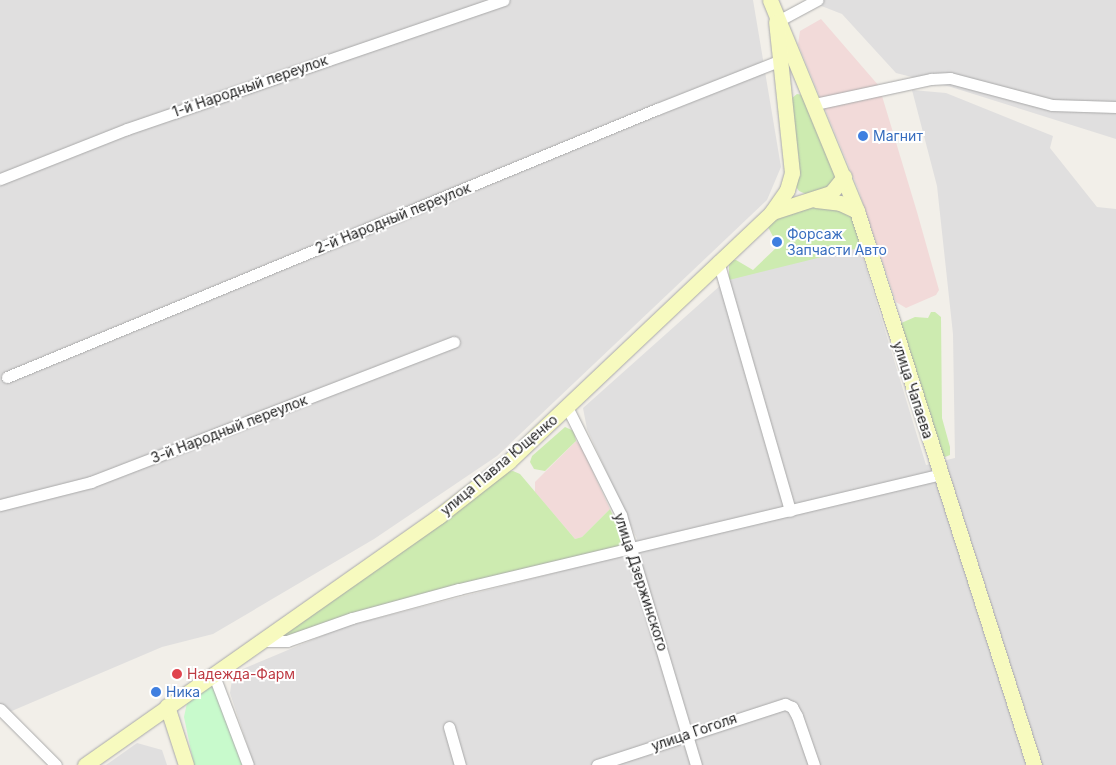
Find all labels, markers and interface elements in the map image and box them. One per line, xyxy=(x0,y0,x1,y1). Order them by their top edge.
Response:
street label: 1-й Народный переулок xyxy=(170,51,330,121)
place label: Магнит xyxy=(873,128,923,144)
marker: Магнит xyxy=(857,130,869,142)
street label: 2-й Народный переулок xyxy=(313,179,473,257)
place label: Форсаж Запчасти Авто xyxy=(787,226,887,258)
marker: Форсаж Запчасти Авто xyxy=(771,236,783,248)
street label: улица Чапаева xyxy=(889,339,937,441)
street label: 3-й Народный переулок xyxy=(148,391,310,467)
street label: улица Павла Ющенко xyxy=(437,411,561,519)
street label: улица Дзержинского xyxy=(611,511,671,653)
place label: Надежда-Фарм xyxy=(187,666,295,682)
marker: Надежда-Фарм xyxy=(171,668,183,680)
place label: Ника xyxy=(166,684,200,700)
marker: Ника xyxy=(150,686,162,698)
street label: улица Гоголя xyxy=(649,710,739,754)

